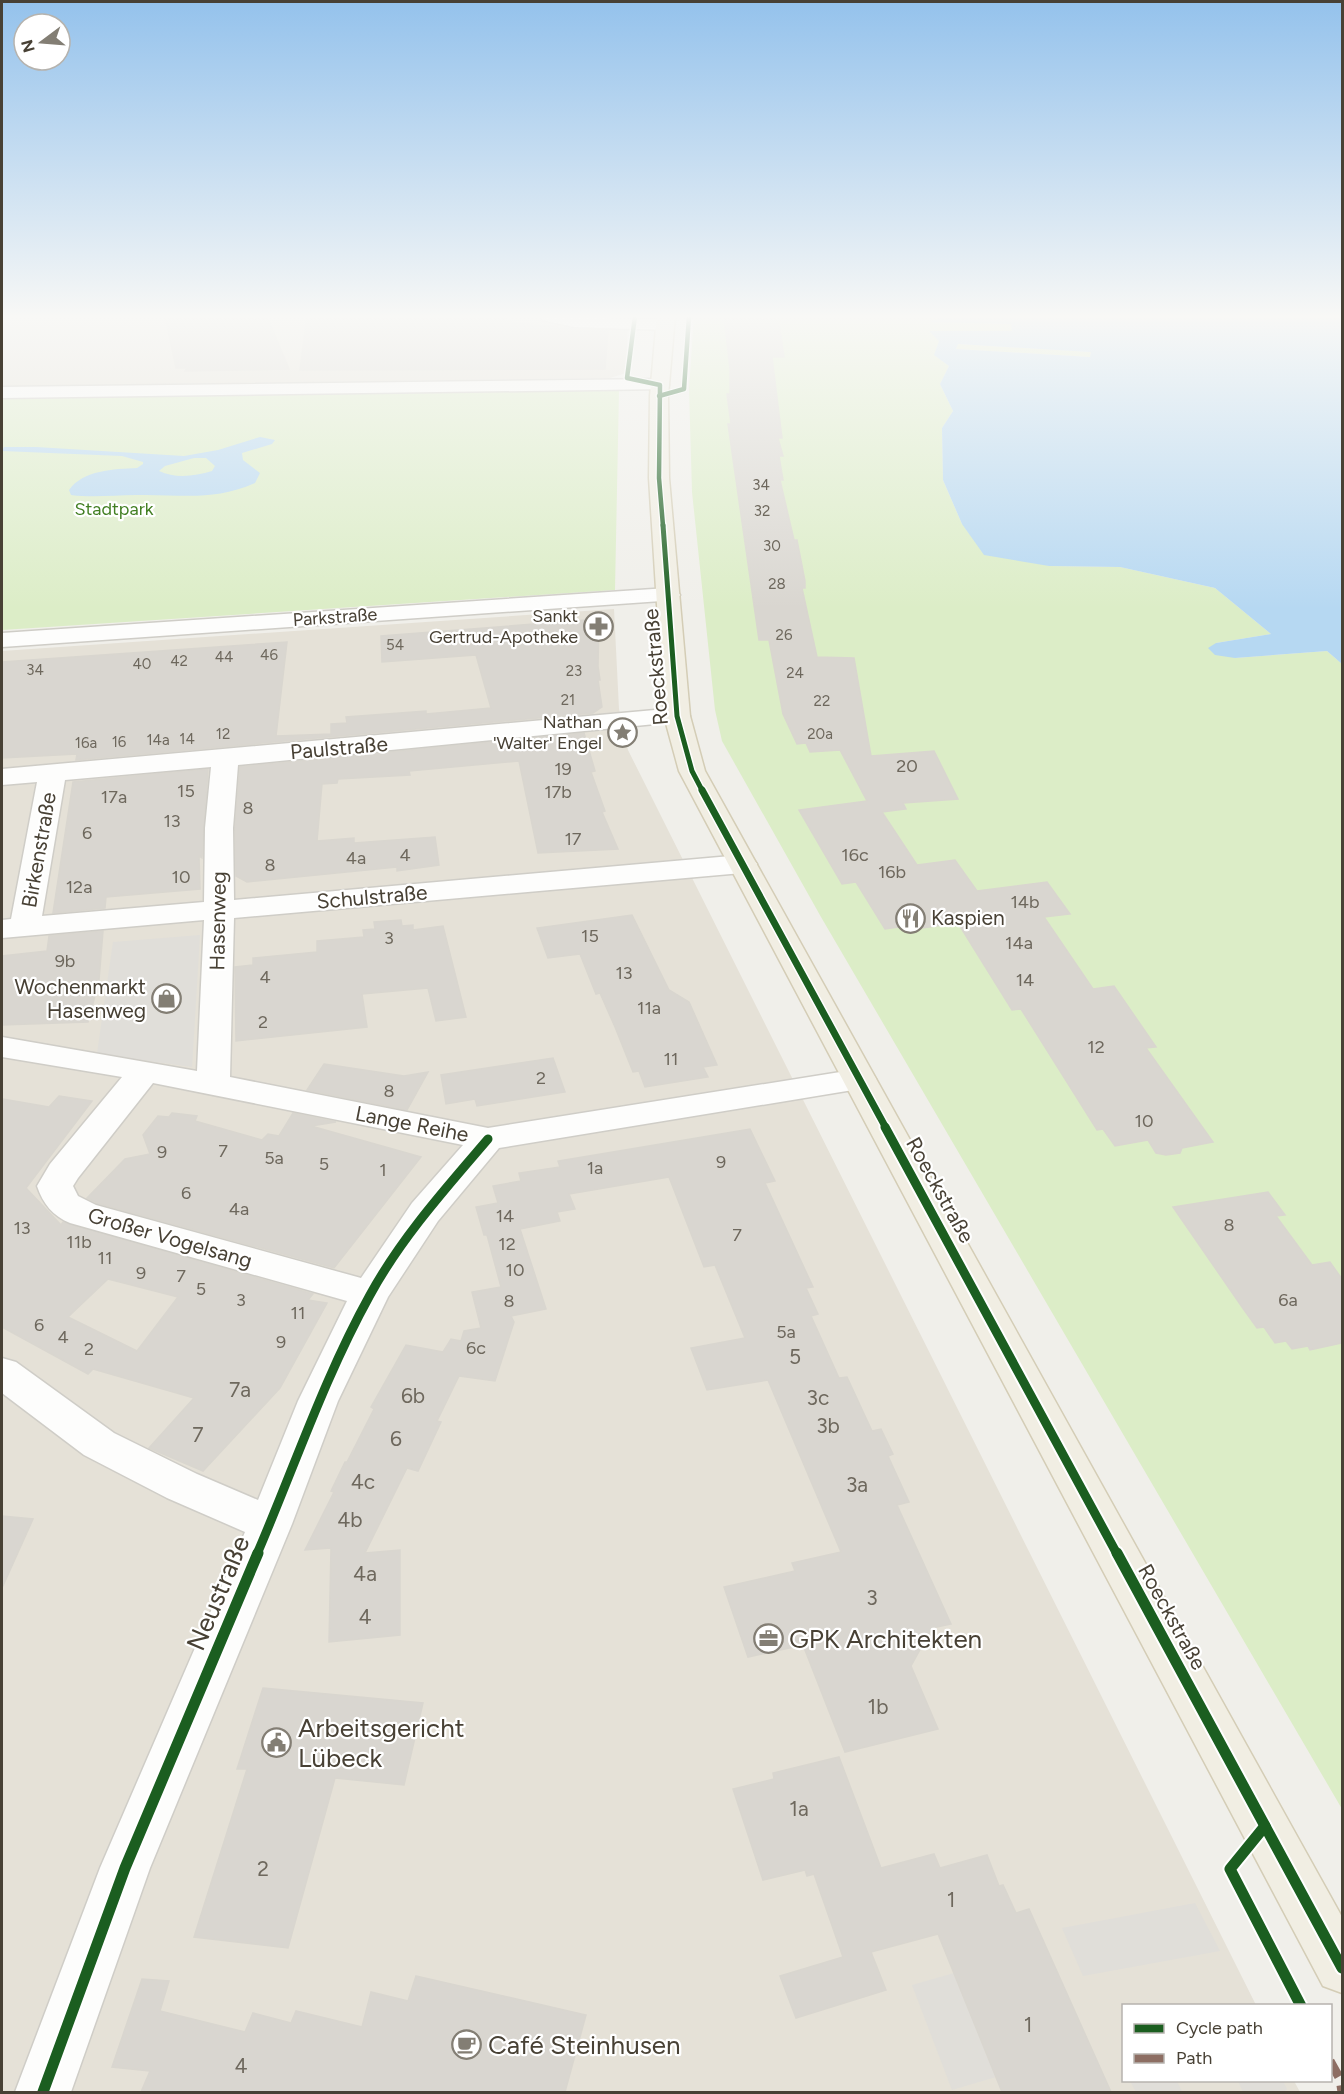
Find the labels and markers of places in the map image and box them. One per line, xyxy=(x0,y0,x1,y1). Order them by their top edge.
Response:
place label: Sankt Gertrud-Apotheke xyxy=(429,605,578,648)
pharmacy icon: Sankt Gertrud-Apotheke xyxy=(583,610,615,642)
place label: Nathan 'Walter' Engel xyxy=(493,711,602,754)
place icon: Nathan 'Walter' Engel xyxy=(607,716,639,748)
restaurant icon: Kaspien xyxy=(894,902,926,934)
place label: Kaspien xyxy=(931,905,1005,930)
place label: Wochenmarkt Hasenweg xyxy=(14,974,146,1023)
shop icon: Wochenmarkt Hasenweg xyxy=(151,983,183,1015)
office icon: GPK Architekten xyxy=(752,1623,784,1655)
place label: GPK Architekten xyxy=(789,1623,982,1655)
place label: Arbeitsgericht Lübeck xyxy=(298,1712,465,1774)
public building icon: Arbeitsgericht Lübeck xyxy=(261,1727,293,1759)
cafe icon: Café Steinhusen xyxy=(451,2029,483,2061)
place label: Café Steinhusen xyxy=(488,2029,680,2061)

